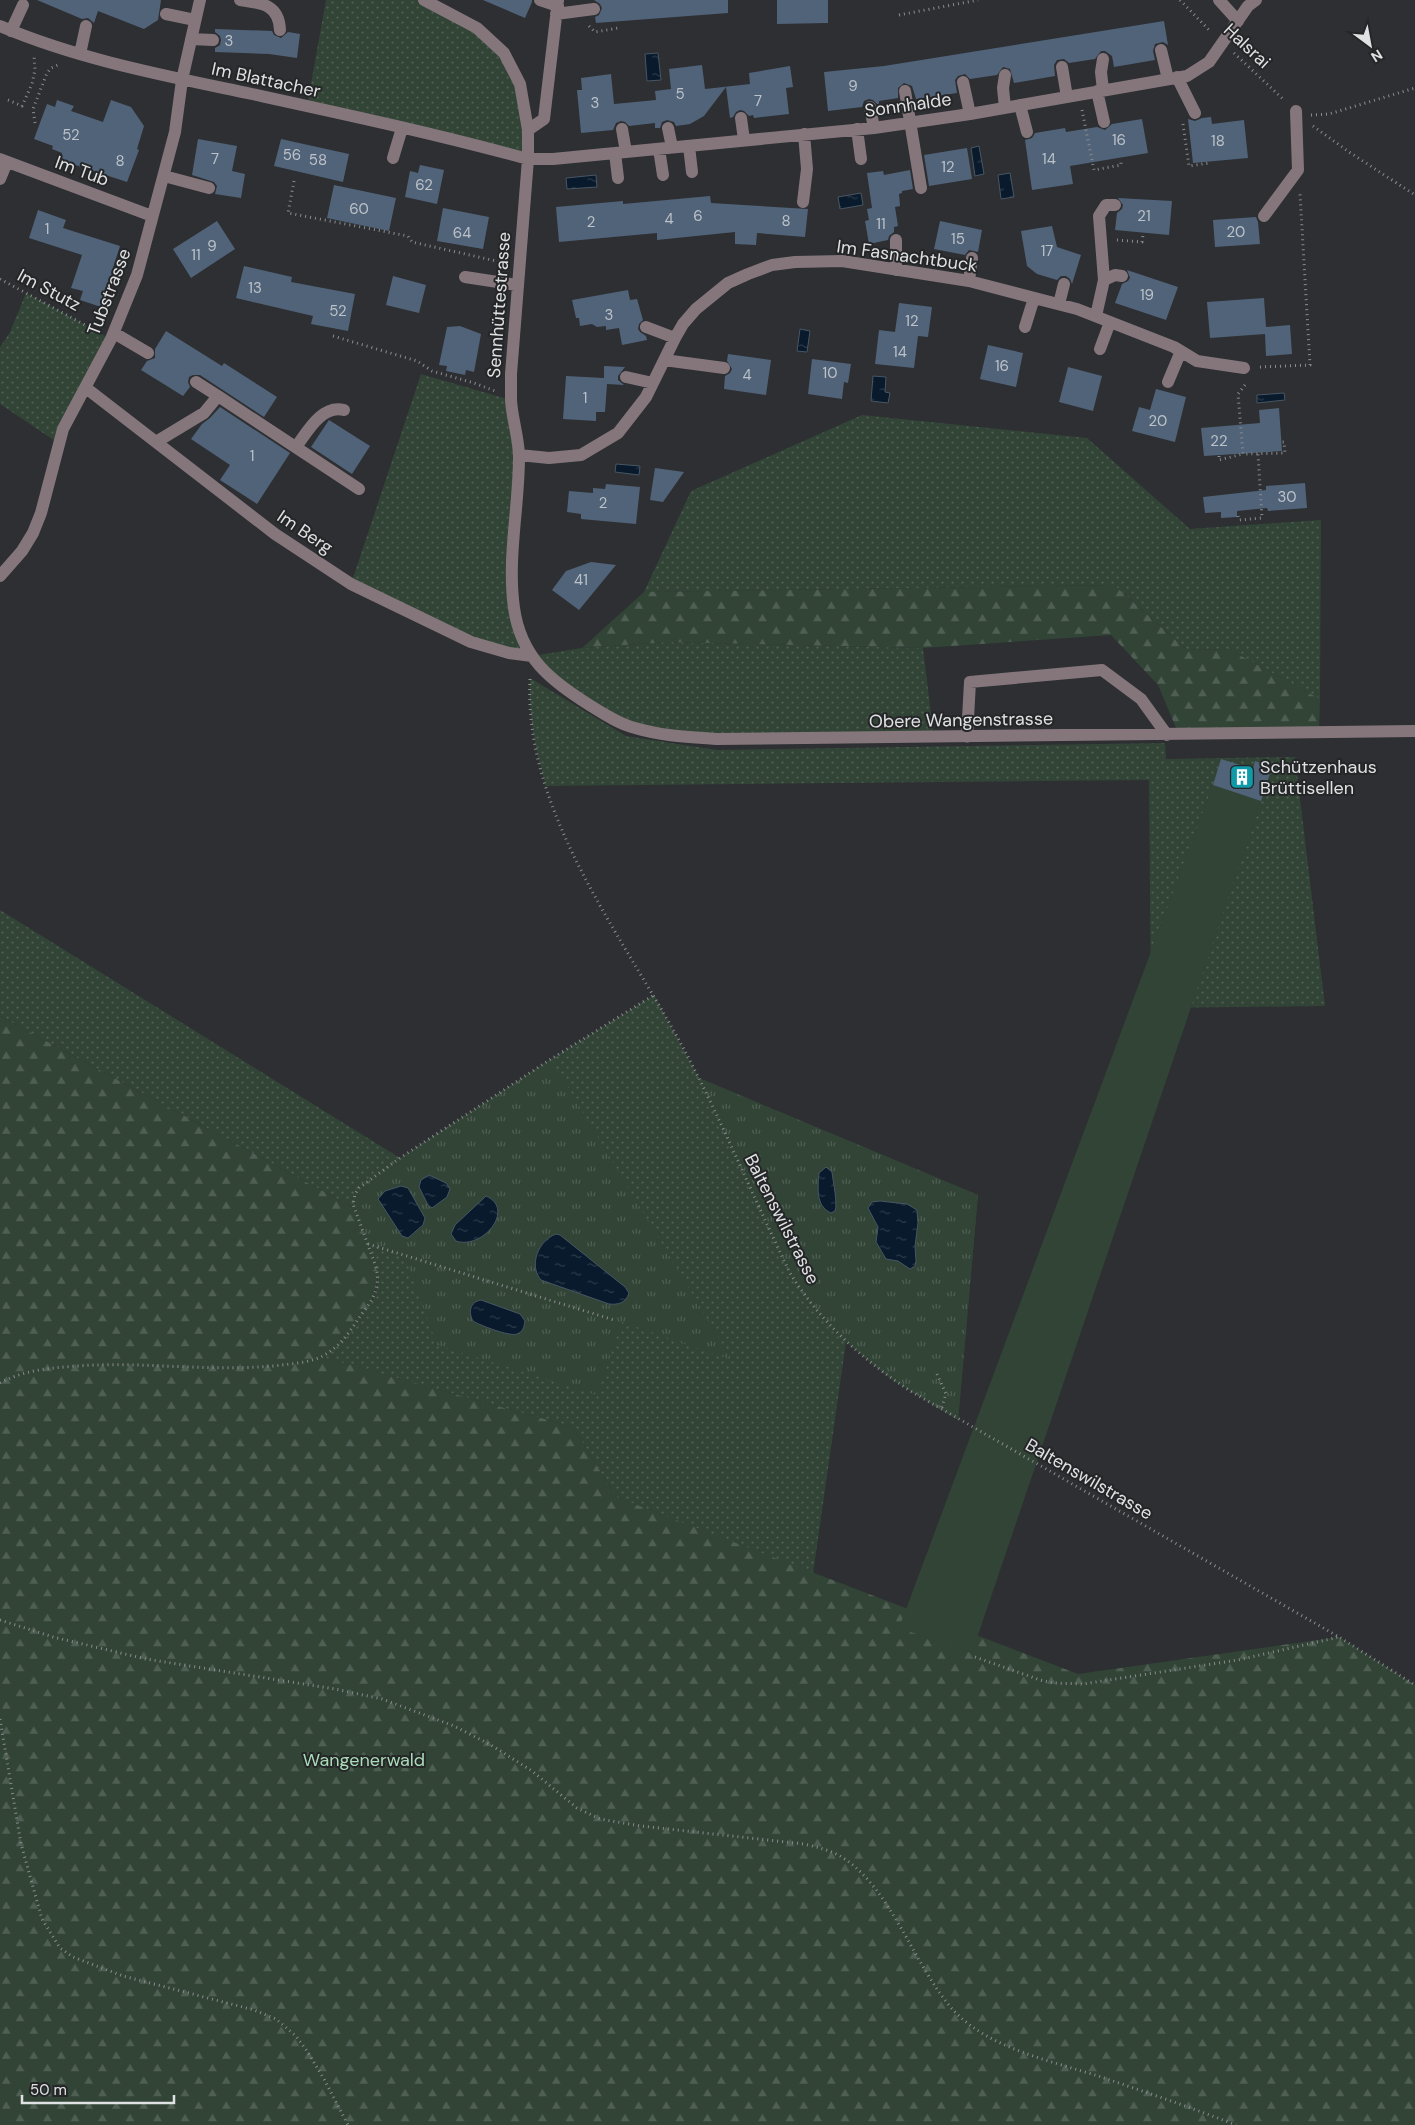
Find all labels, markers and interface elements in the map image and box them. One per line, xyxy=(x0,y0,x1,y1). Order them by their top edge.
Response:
street label: Halsrai xyxy=(1218,18,1276,74)
north arrow xyxy=(1345,20,1395,70)
house number: 3 xyxy=(225,31,233,51)
text: N xyxy=(1368,46,1386,66)
street label: Im Blattacher xyxy=(209,57,323,103)
house number: 9 xyxy=(848,76,858,96)
house number: 5 xyxy=(675,84,685,104)
street label: Sonnhalde xyxy=(863,87,953,123)
house number: 7 xyxy=(754,91,762,111)
house number: 3 xyxy=(591,93,599,113)
house number: 52 xyxy=(62,125,80,145)
house number: 16 xyxy=(1112,130,1126,150)
house number: 18 xyxy=(1211,131,1225,151)
house number: 56 xyxy=(283,145,301,165)
house number: 7 xyxy=(211,149,219,169)
house number: 14 xyxy=(1042,149,1056,169)
street label: Im Tub xyxy=(52,150,112,192)
house number: 58 xyxy=(309,150,327,170)
house number: 8 xyxy=(115,151,125,171)
house number: 12 xyxy=(941,157,955,177)
house number: 62 xyxy=(415,175,433,195)
house number: 60 xyxy=(349,199,369,219)
house number: 6 xyxy=(693,206,703,226)
house number: 21 xyxy=(1137,206,1151,226)
house number: 4 xyxy=(664,209,674,229)
house number: 8 xyxy=(781,211,791,231)
house number: 2 xyxy=(587,212,595,232)
house number: 11 xyxy=(876,214,886,234)
house number: 1 xyxy=(45,219,49,239)
house number: 20 xyxy=(1227,222,1245,242)
house number: 64 xyxy=(453,223,471,243)
house number: 15 xyxy=(951,229,965,249)
street label: Sennhüttestrasse xyxy=(482,231,516,379)
street label: Im Fasnachtbuck xyxy=(835,234,979,278)
house number: 9 xyxy=(207,236,217,256)
house number: 17 xyxy=(1041,241,1053,261)
street label: Tubstrasse xyxy=(81,245,137,339)
house number: 11 xyxy=(191,245,201,265)
street label: Im Stutz xyxy=(13,263,85,317)
house number: 13 xyxy=(248,278,262,298)
house number: 19 xyxy=(1140,285,1154,305)
house number: 52 xyxy=(329,301,347,321)
house number: 3 xyxy=(605,305,613,325)
house number: 12 xyxy=(905,311,919,331)
house number: 14 xyxy=(893,342,907,362)
house number: 16 xyxy=(995,356,1009,376)
house number: 10 xyxy=(823,363,837,383)
house number: 4 xyxy=(742,365,752,385)
house number: 1 xyxy=(583,388,587,408)
house number: 20 xyxy=(1149,411,1167,431)
house number: 22 xyxy=(1210,431,1228,451)
house number: 1 xyxy=(250,446,254,466)
house number: 30 xyxy=(1277,487,1297,507)
house number: 2 xyxy=(599,493,607,513)
street label: Im Berg xyxy=(272,505,338,559)
house number: 41 xyxy=(574,570,588,590)
street label: Obere Wangenstrasse xyxy=(869,706,1053,734)
place label: Schützenhaus Brüttisellen xyxy=(1260,755,1377,800)
building icon: Schützenhaus Brüttisellen xyxy=(1229,764,1255,790)
street label: Baltenswilstrasse xyxy=(739,1150,825,1288)
street label: Baltenswilstrasse xyxy=(1021,1433,1157,1525)
park label: Wangenerwald xyxy=(303,1748,425,1772)
scale bar xyxy=(22,2072,175,2104)
text: 50 m xyxy=(30,2080,67,2100)

